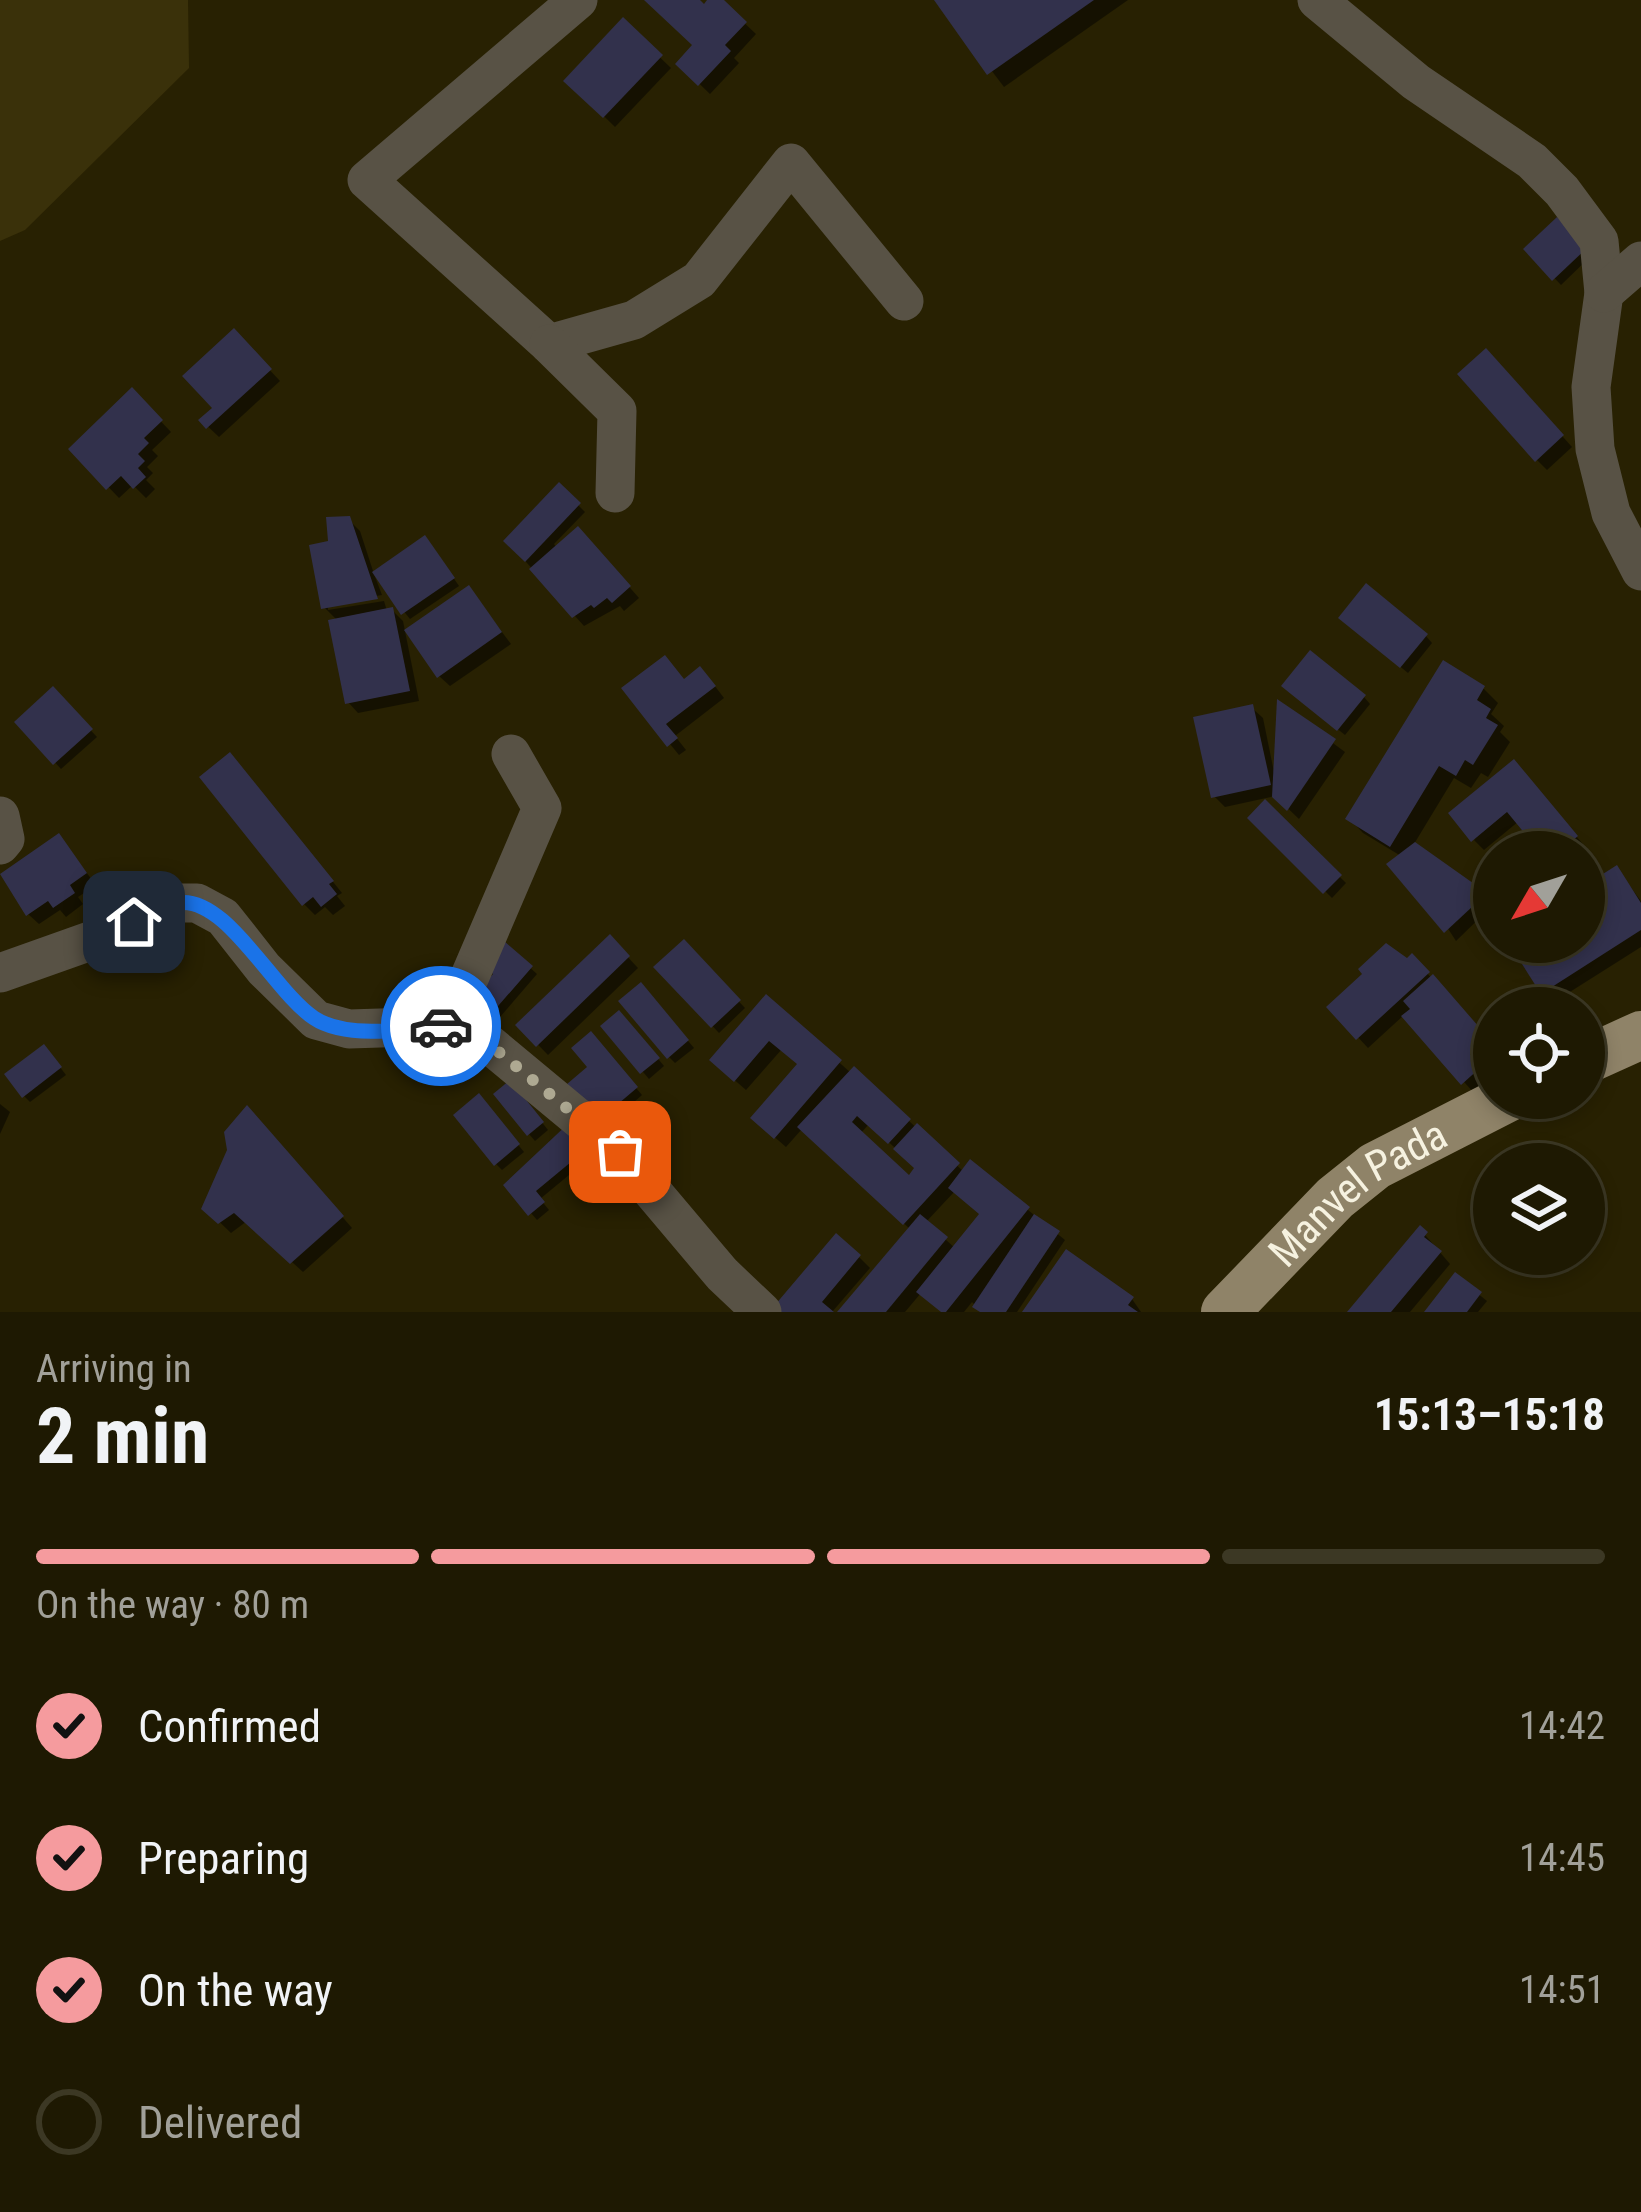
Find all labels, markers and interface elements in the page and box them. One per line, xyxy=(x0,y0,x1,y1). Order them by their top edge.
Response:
north arrow xyxy=(1473,831,1605,963)
map controls xyxy=(1473,831,1605,1275)
pin xyxy=(83,871,185,973)
icon: home xyxy=(101,889,167,955)
courier xyxy=(381,966,501,1086)
button: locate xyxy=(1473,987,1605,1119)
icon: car xyxy=(408,993,474,1059)
pin xyxy=(569,1101,671,1203)
street label: Manvel Pada xyxy=(1259,1110,1455,1276)
icon: bag xyxy=(587,1119,653,1185)
button: layers xyxy=(1473,1143,1605,1275)
text: Arriving in xyxy=(36,1346,192,1392)
text: 15:13–15:18 xyxy=(1374,1388,1605,1441)
text: 2 min xyxy=(36,1391,209,1482)
text: On the way · 80 m xyxy=(36,1582,309,1628)
icon: check xyxy=(36,1693,102,1759)
text: Confirmed xyxy=(138,1700,321,1753)
text: 14:42 xyxy=(1519,1703,1605,1749)
icon: check xyxy=(36,1825,102,1891)
text: Preparing xyxy=(138,1832,309,1885)
text: 14:45 xyxy=(1519,1835,1605,1881)
icon: check xyxy=(36,1957,102,2023)
text: On the way xyxy=(138,1964,333,2017)
text: 14:51 xyxy=(1519,1967,1605,2013)
text: Delivered xyxy=(138,2096,302,2149)

